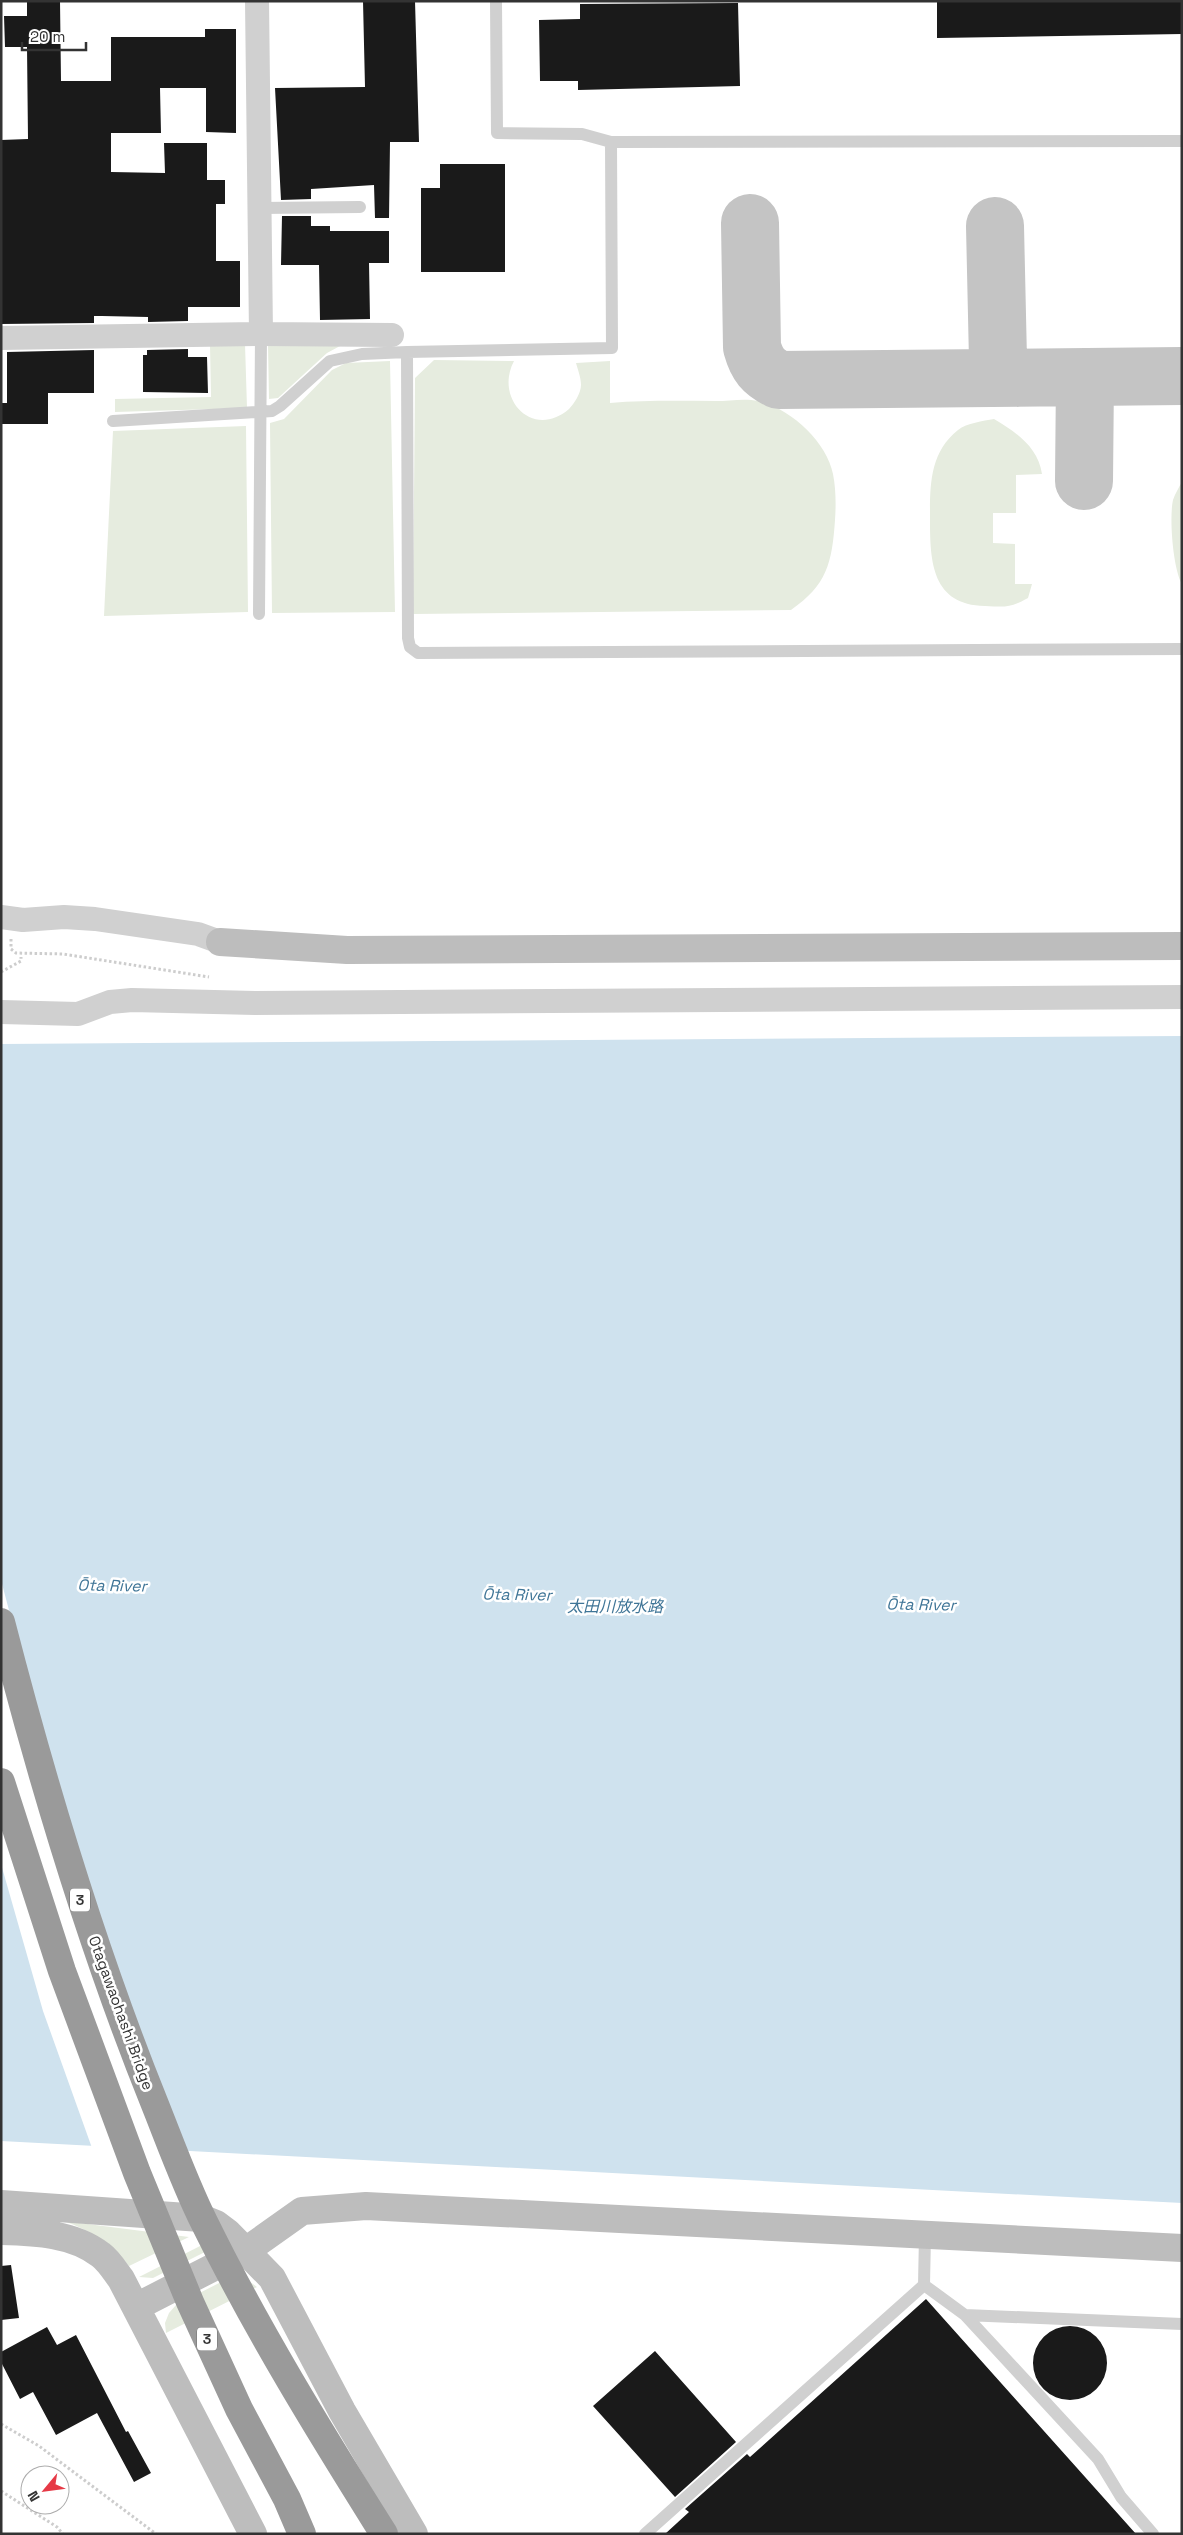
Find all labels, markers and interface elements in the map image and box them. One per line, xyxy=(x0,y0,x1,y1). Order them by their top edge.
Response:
scale bar xyxy=(22,20,86,52)
text: 20 m xyxy=(30,27,65,46)
water label: Ōta River xyxy=(77,1574,149,1597)
water label: Ōta River xyxy=(482,1583,554,1606)
water label: Ōta River xyxy=(886,1593,958,1616)
water label: 太田川放水路 xyxy=(567,1596,665,1617)
road number: 3 xyxy=(70,1888,90,1912)
street label: Otagawaohashi Bridge xyxy=(85,1933,158,2093)
road number: 3 xyxy=(197,2328,217,2350)
north arrow xyxy=(20,2465,70,2515)
text: N xyxy=(23,2488,44,2505)

